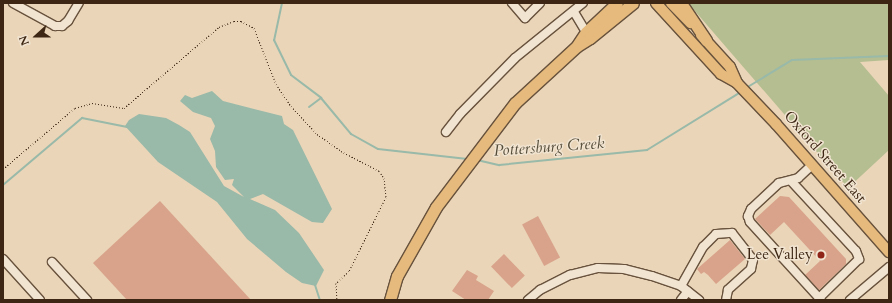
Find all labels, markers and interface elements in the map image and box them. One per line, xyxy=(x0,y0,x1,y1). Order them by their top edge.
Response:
north arrow xyxy=(16,16,56,56)
text: N xyxy=(16,33,33,48)
street label: Oxford Street East xyxy=(780,107,870,207)
water label: Pottersburg Creek xyxy=(493,134,605,160)
place label: Lee Valley xyxy=(746,246,813,264)
marker: Lee Valley xyxy=(816,250,826,260)

